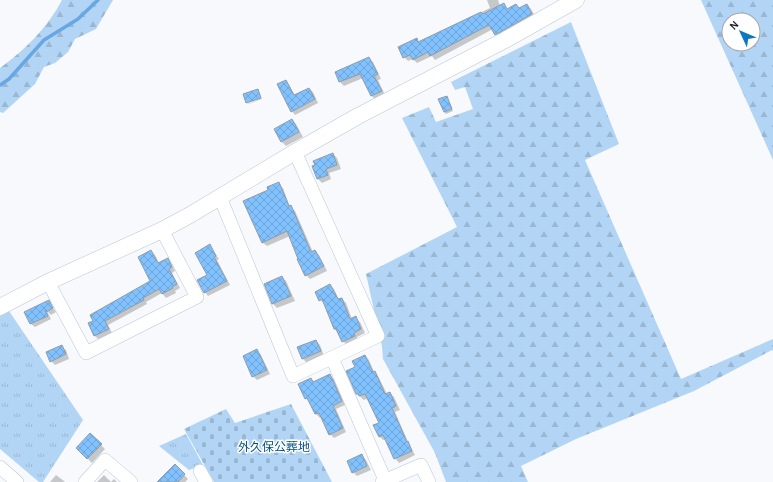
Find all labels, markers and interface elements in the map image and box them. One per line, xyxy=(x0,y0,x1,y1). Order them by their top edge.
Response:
north arrow xyxy=(721,12,761,52)
text: N xyxy=(728,19,741,32)
park label: 外久保公葬地 xyxy=(238,440,310,453)

